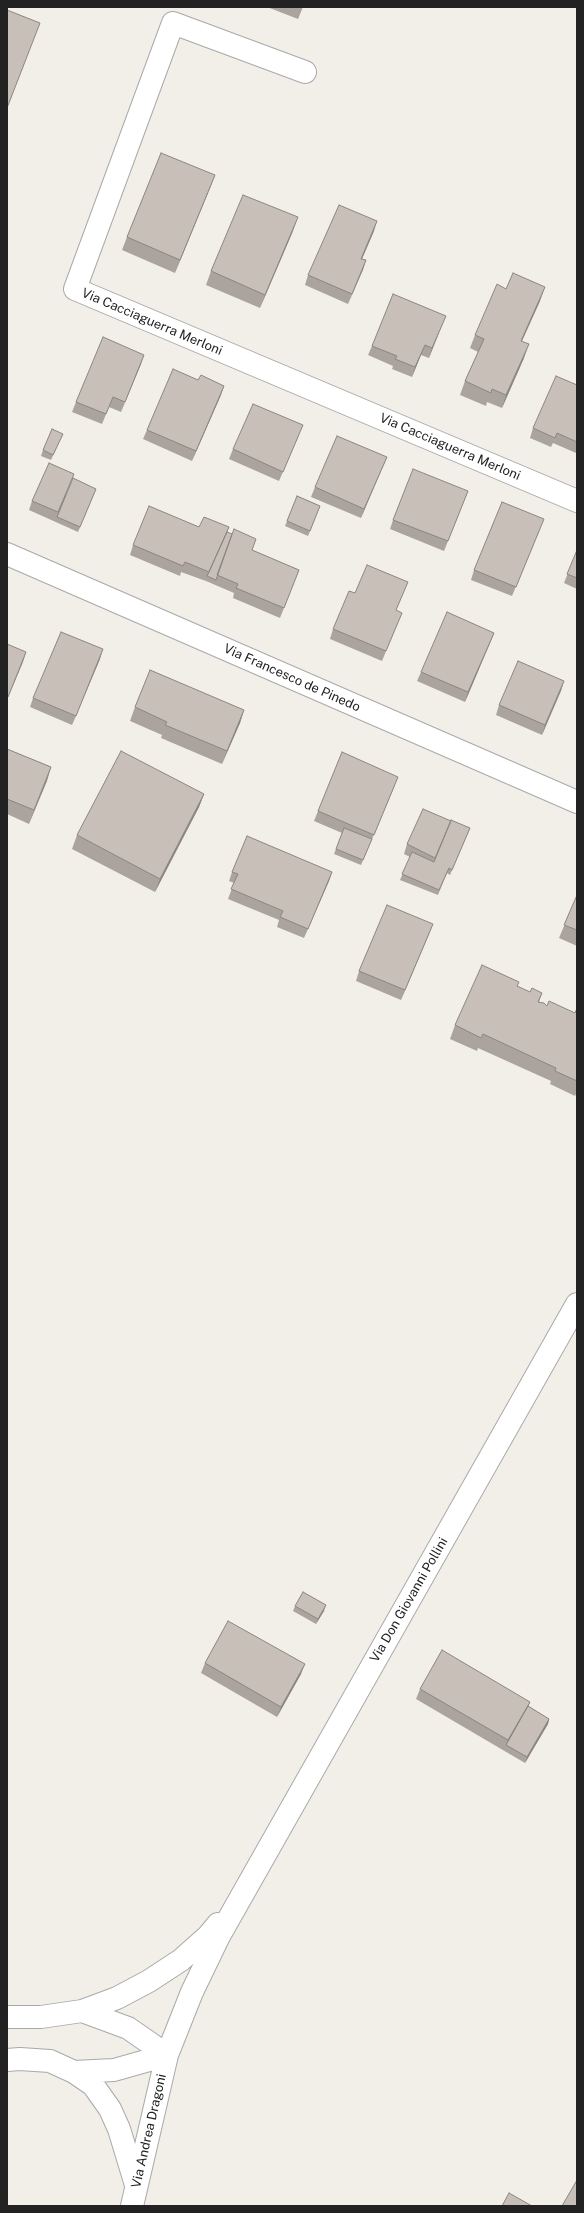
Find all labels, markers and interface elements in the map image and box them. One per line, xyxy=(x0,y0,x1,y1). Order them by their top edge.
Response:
street label: Via Cacciaguerra Merloni xyxy=(79,285,225,359)
street label: Via Cacciaguerra Merloni xyxy=(377,410,523,484)
street label: Via Francesco de Pinedo xyxy=(221,641,363,715)
street label: Via Don Giovanni Pollini xyxy=(367,1535,451,1665)
street label: Via Andrea Dragoni xyxy=(128,2072,170,2190)

